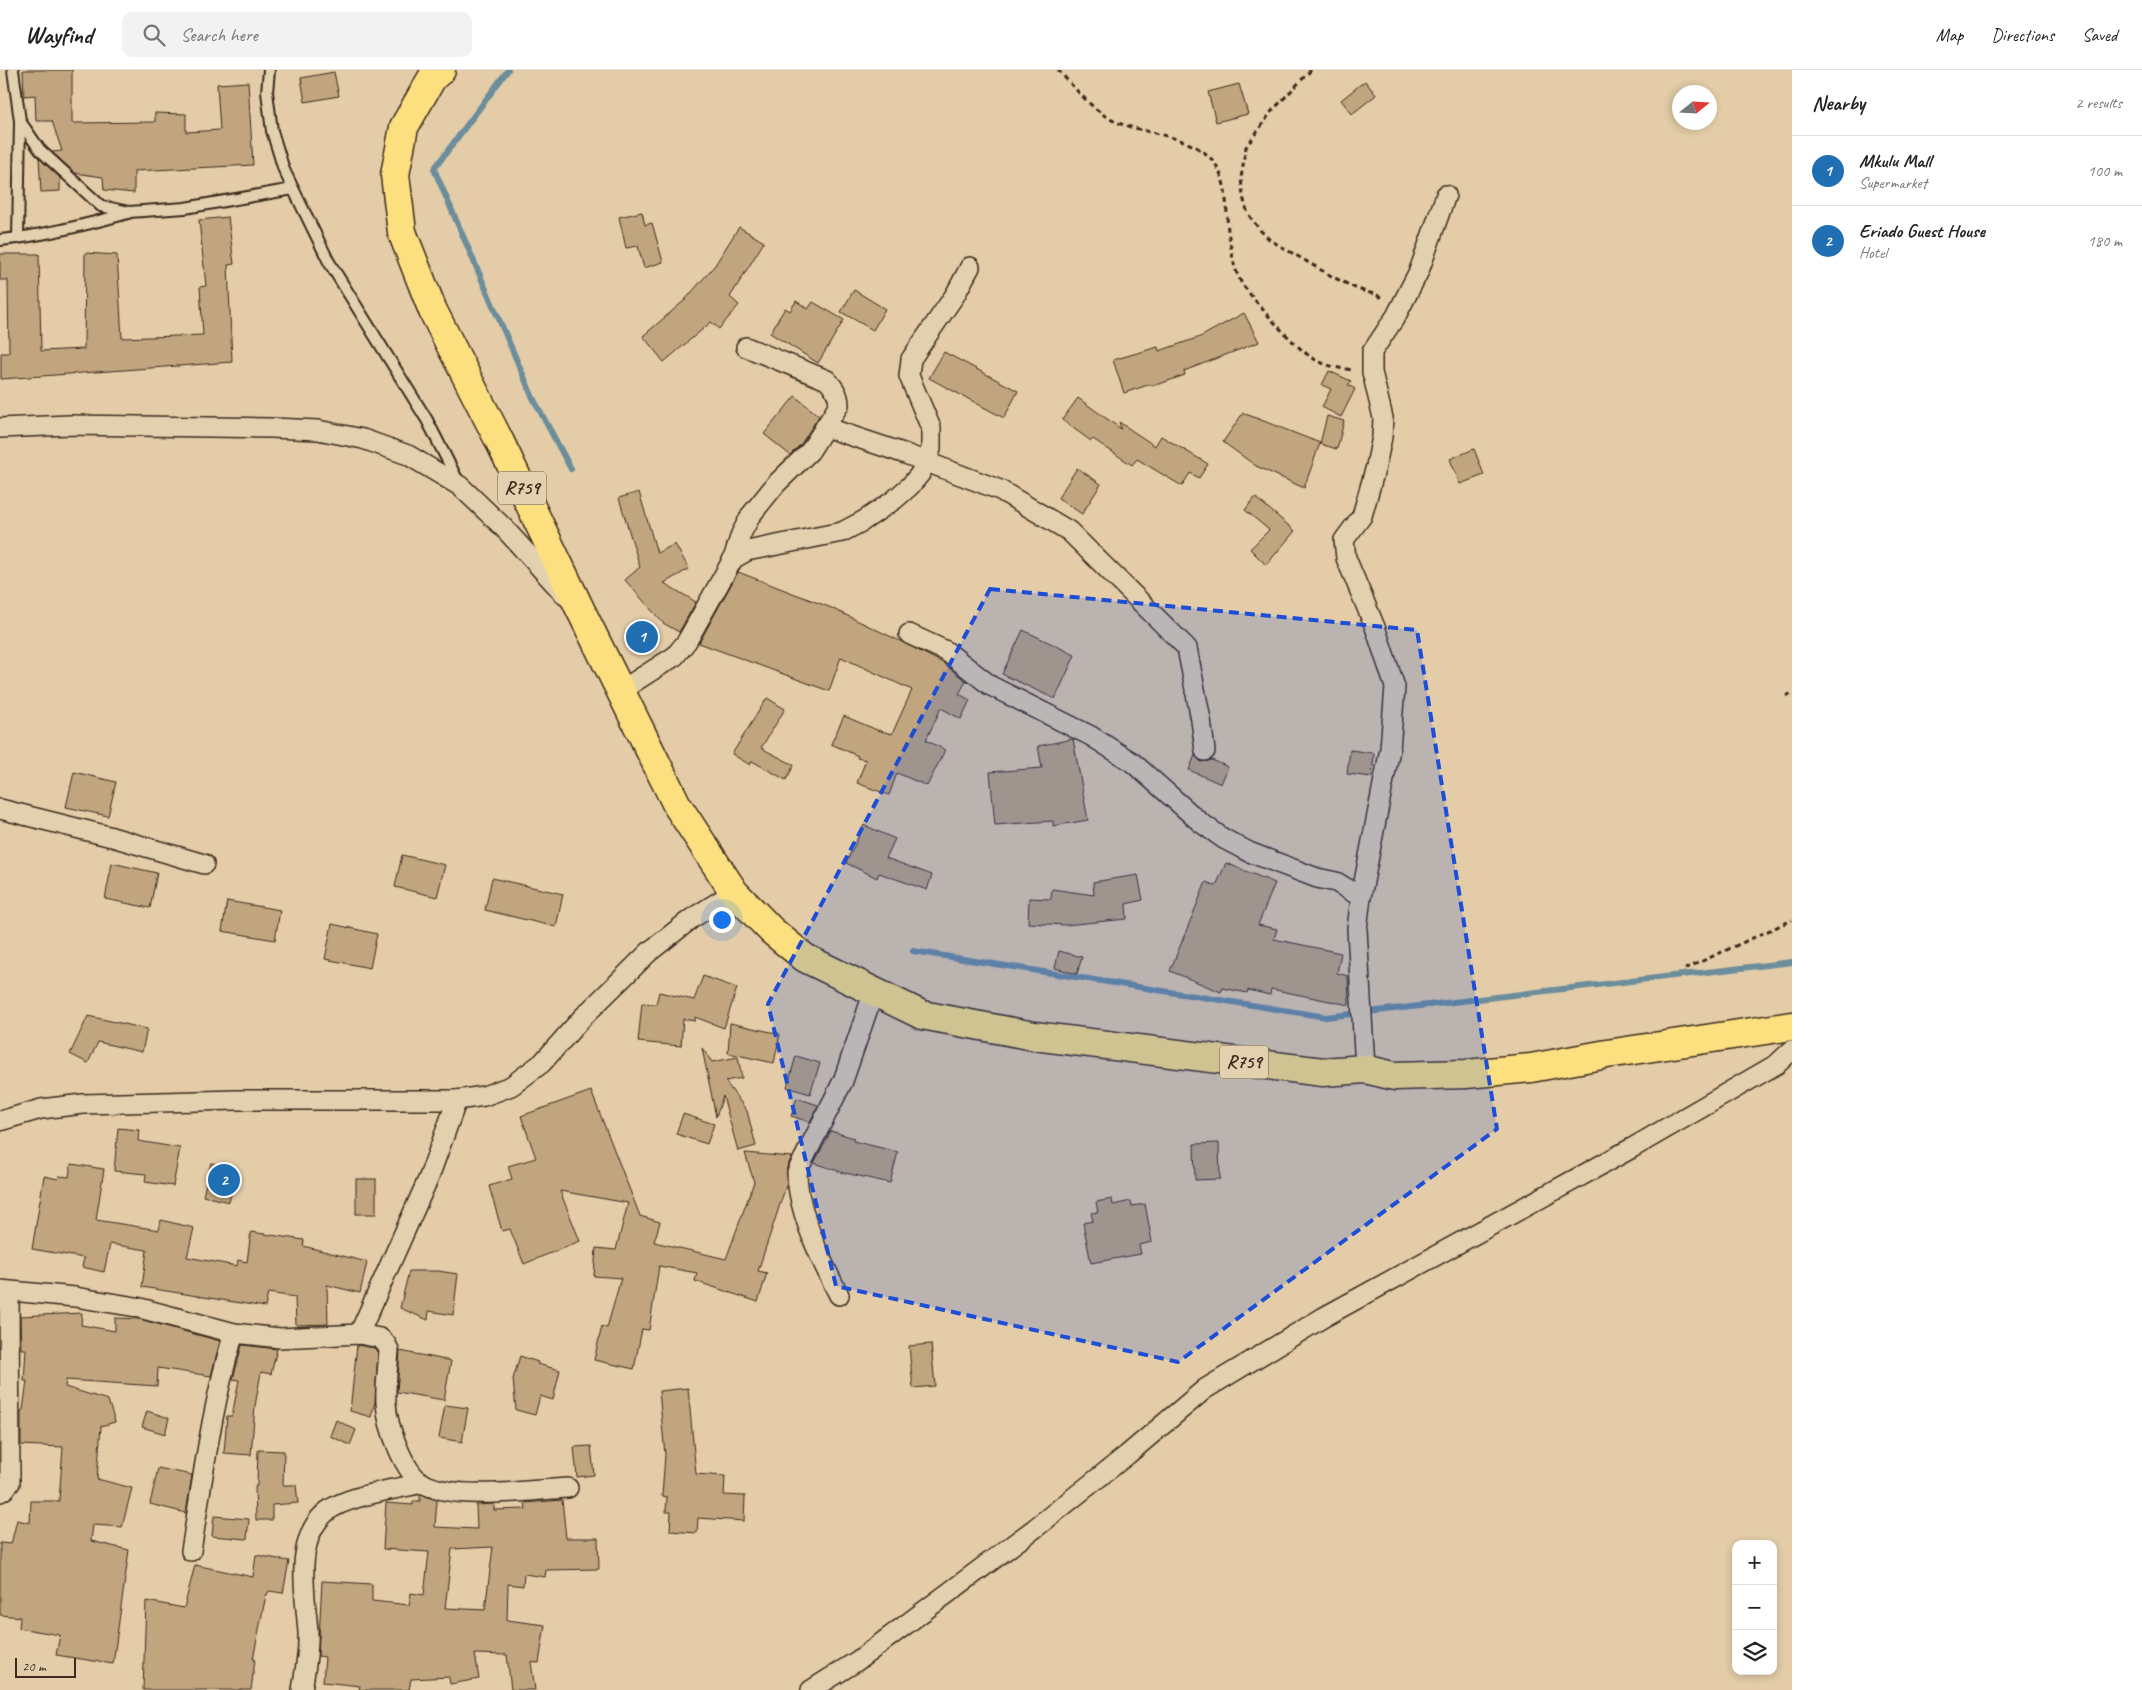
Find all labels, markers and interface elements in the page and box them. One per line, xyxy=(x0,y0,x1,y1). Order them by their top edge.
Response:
search box xyxy=(122,12,472,57)
text: Wayfind xyxy=(25,20,92,50)
icon: search xyxy=(140,21,168,49)
text: Search here xyxy=(180,23,258,47)
text: Map xyxy=(1936,24,1963,46)
text: Directions xyxy=(1991,24,2054,46)
text: Saved xyxy=(2082,24,2117,46)
north arrow xyxy=(1672,85,1717,130)
text: Nearby xyxy=(1812,90,1865,116)
text: 2 results xyxy=(2075,93,2122,113)
text: Mkulu Mall xyxy=(1859,149,1931,173)
text: 1 xyxy=(1824,161,1832,181)
text: 100 m xyxy=(2088,161,2122,181)
text: Supermarket xyxy=(1859,173,1927,193)
text: Eriado Guest House xyxy=(1859,219,1985,243)
text: 2 xyxy=(1824,231,1832,251)
text: 180 m xyxy=(2088,231,2122,251)
text: Hotel xyxy=(1859,243,1887,263)
road number: R759 xyxy=(498,472,546,504)
pin: 1 xyxy=(626,618,658,656)
your location xyxy=(709,907,735,933)
road number: R759 xyxy=(1220,1046,1268,1079)
pin: 2 xyxy=(208,1161,240,1199)
map controls xyxy=(1732,1540,1777,1675)
button: + xyxy=(1732,1540,1777,1585)
button: − xyxy=(1732,1585,1777,1630)
button: layers xyxy=(1732,1630,1777,1675)
scale bar xyxy=(15,1655,76,1678)
text: 20 m xyxy=(22,1658,46,1675)

